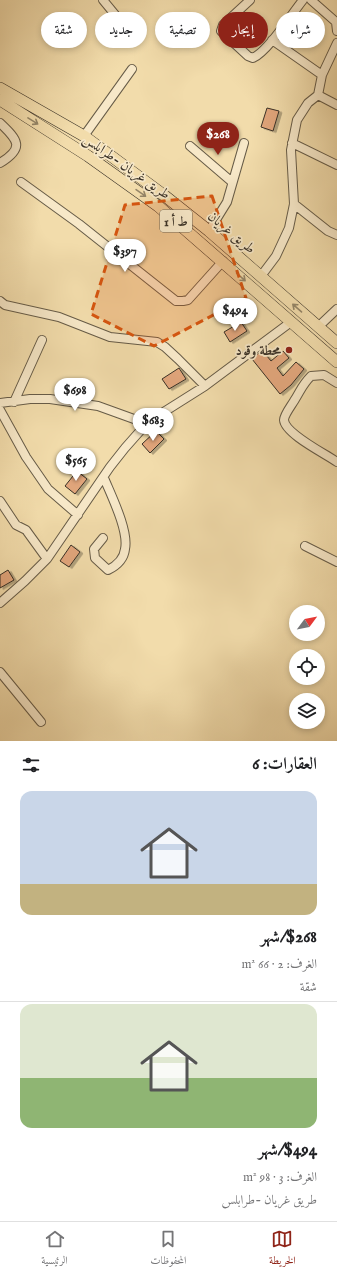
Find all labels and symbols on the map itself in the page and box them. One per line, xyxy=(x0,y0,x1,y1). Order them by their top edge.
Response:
one-way arrow xyxy=(27,117,38,125)
pin: $268 xyxy=(194,122,242,156)
street label: طريق غريان -طرابلس xyxy=(79,130,174,204)
one-way arrow xyxy=(135,189,146,197)
street label: طريق غريان xyxy=(204,208,259,258)
road number: ط أ 1 xyxy=(160,210,192,232)
pin: $397 xyxy=(101,239,149,273)
one-way arrow xyxy=(236,272,246,281)
pin: $494 xyxy=(211,298,259,332)
one-way arrow xyxy=(291,304,302,313)
place label: محطة وقود xyxy=(236,342,282,360)
marker: محطة وقود xyxy=(284,345,294,355)
pin: $698 xyxy=(51,378,99,412)
pin: $683 xyxy=(129,408,177,442)
pin: $565 xyxy=(52,448,100,482)
north arrow xyxy=(289,605,325,641)

